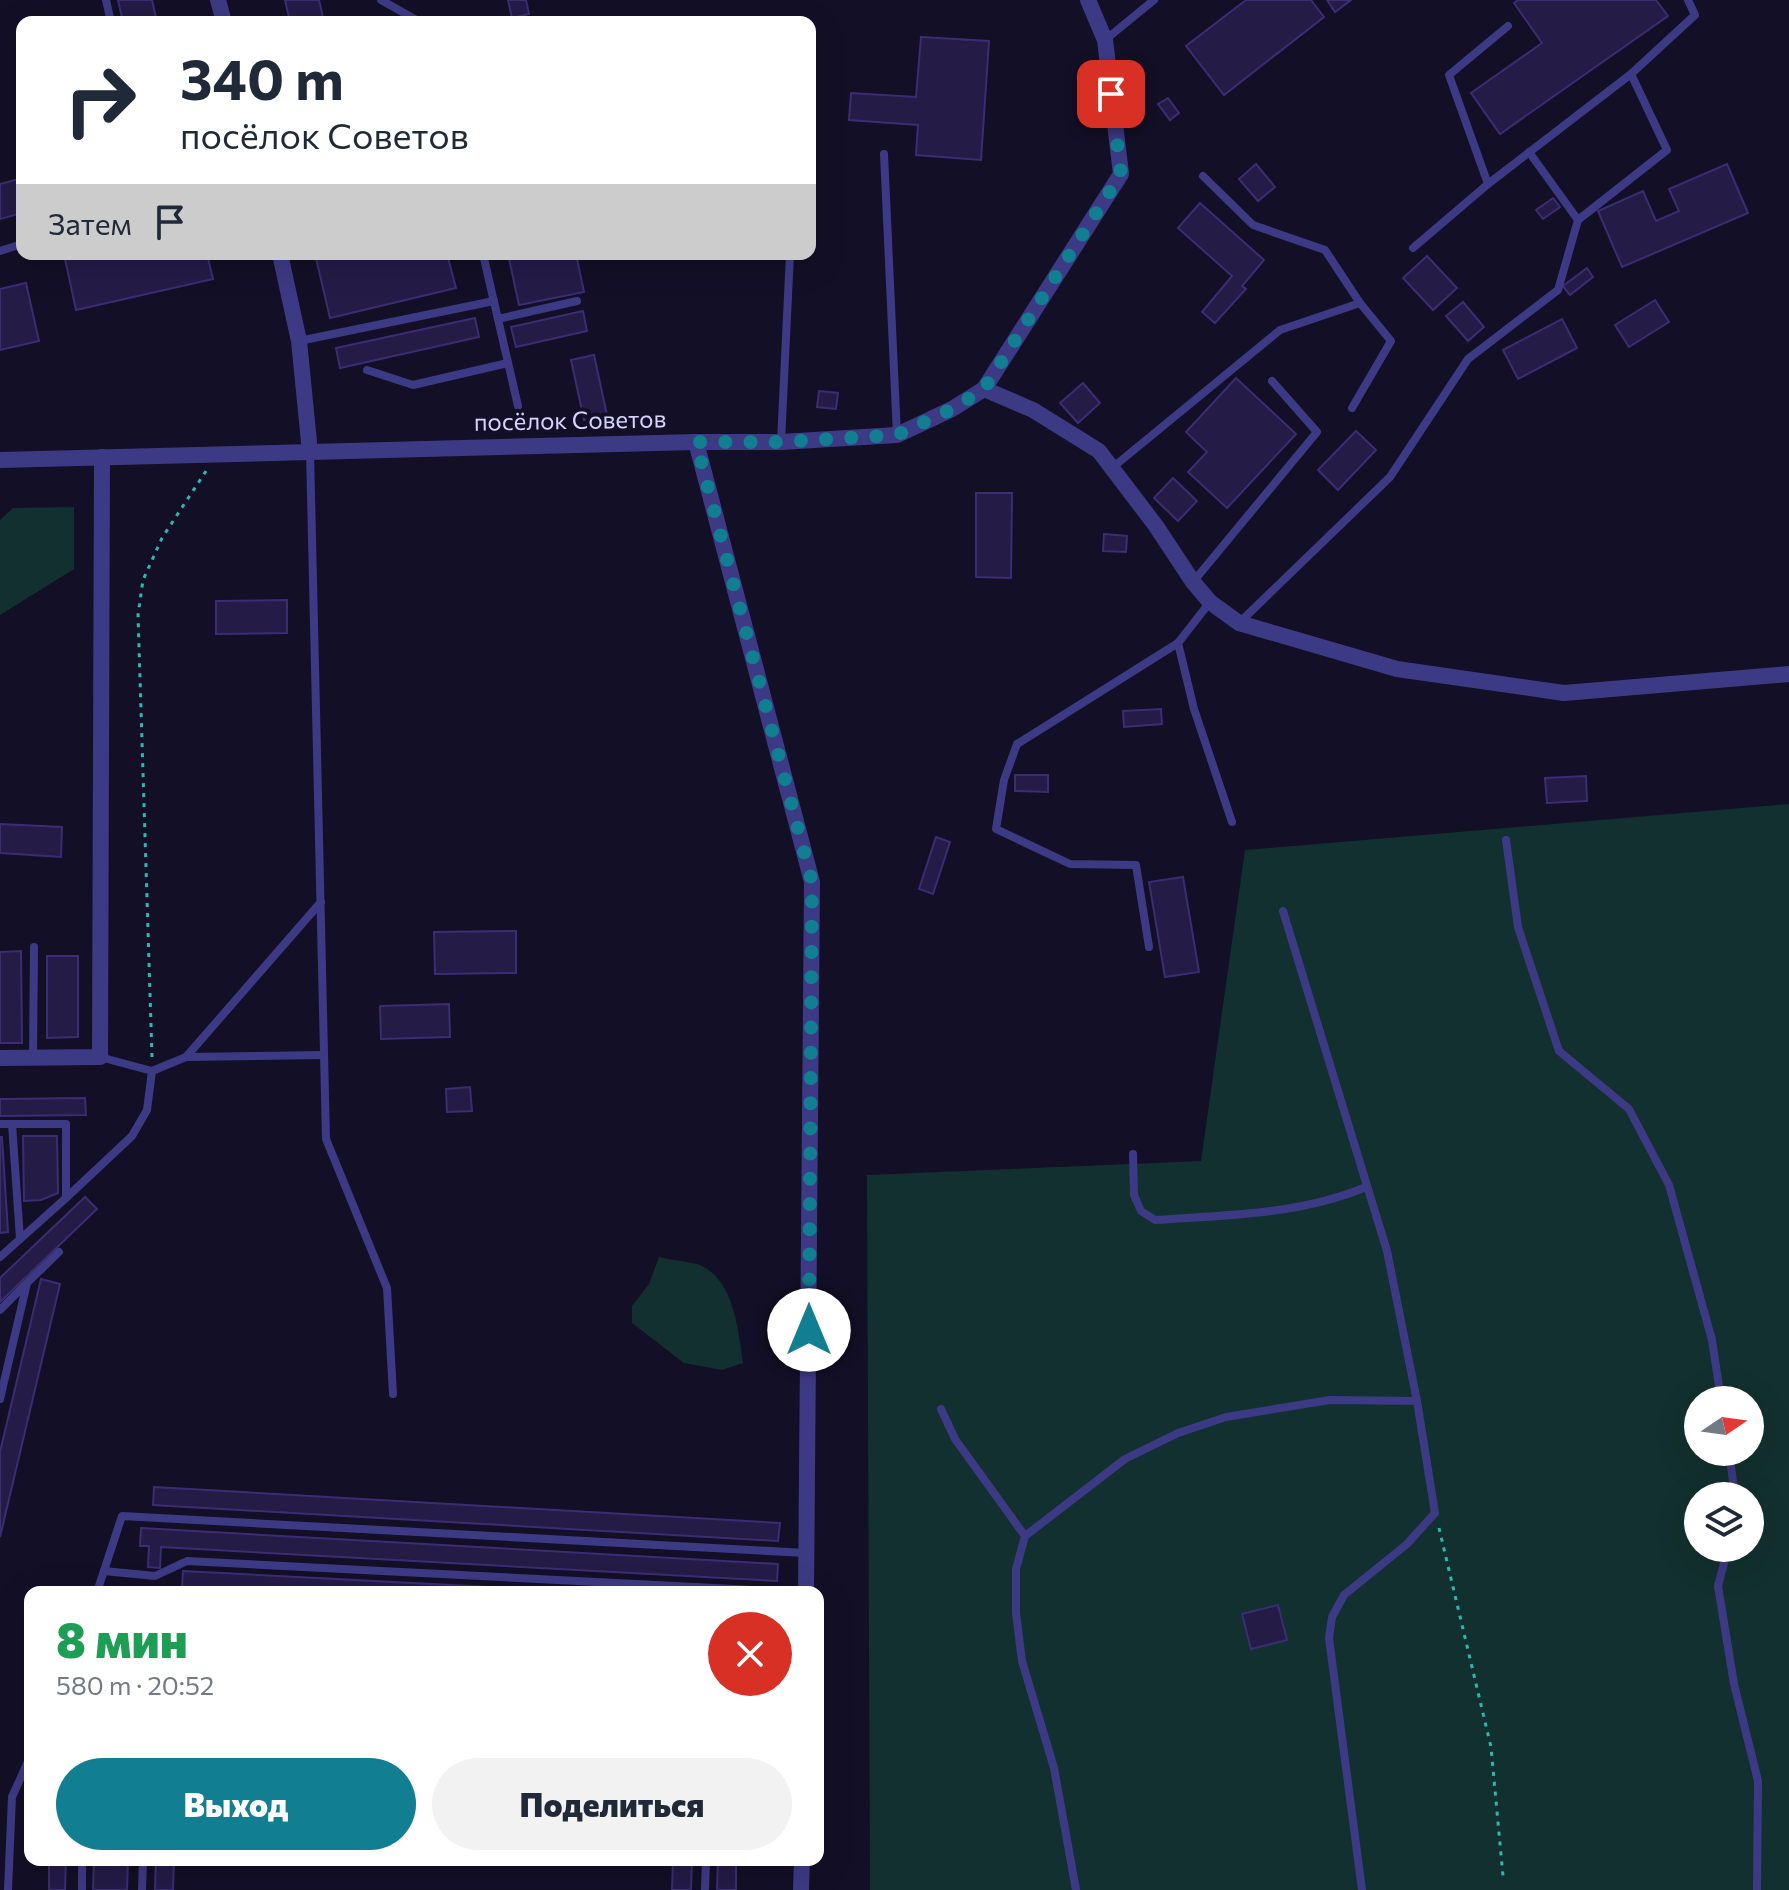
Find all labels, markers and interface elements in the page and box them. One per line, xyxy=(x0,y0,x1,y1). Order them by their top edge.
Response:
text: 340 m xyxy=(180,43,344,112)
icon: right xyxy=(48,48,152,152)
pin xyxy=(1077,60,1145,128)
icon: arrive xyxy=(1089,72,1133,116)
text: посёлок Советов xyxy=(180,112,469,156)
icon: arrive xyxy=(148,200,192,244)
text: Затем xyxy=(48,204,132,241)
street label: посёлок Советов xyxy=(473,403,666,436)
position arrow xyxy=(767,1288,851,1372)
north arrow xyxy=(1684,1386,1764,1466)
map controls xyxy=(1684,1386,1764,1562)
button: layers xyxy=(1684,1482,1764,1562)
text: 8 мин xyxy=(56,1609,188,1668)
button: close xyxy=(708,1612,792,1696)
text: 580 m · 20:52 xyxy=(56,1669,214,1700)
button: Выход xyxy=(56,1758,416,1850)
button: Поделиться xyxy=(432,1758,792,1850)

